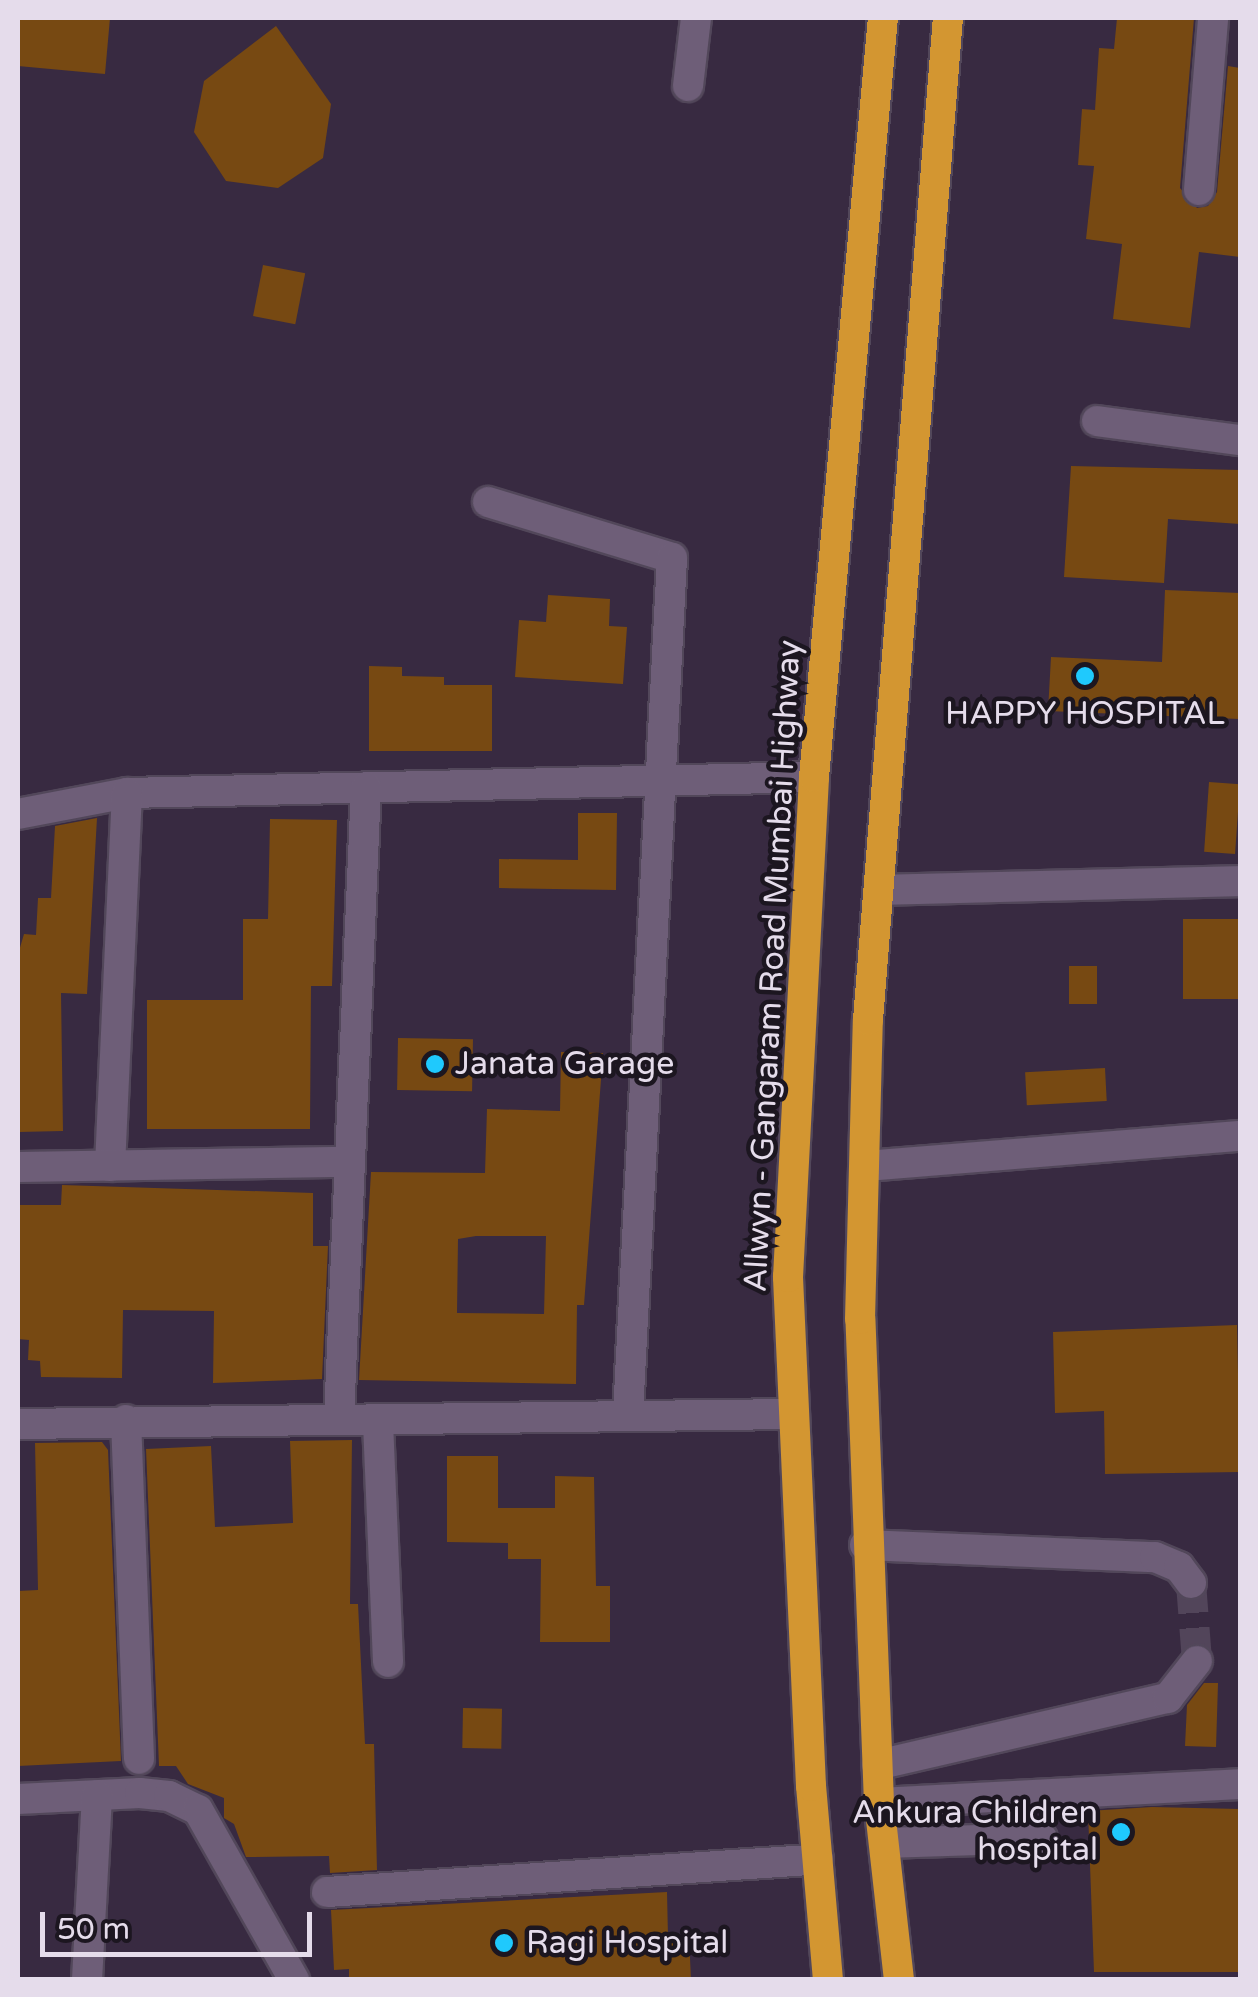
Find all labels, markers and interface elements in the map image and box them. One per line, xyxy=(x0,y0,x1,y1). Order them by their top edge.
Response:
street label: Allwyn - Gangaram Road Mumbai Highway xyxy=(737,639,809,1293)
marker: HAPPY HOSPITAL xyxy=(1072,663,1098,689)
place label: HAPPY HOSPITAL xyxy=(945,695,1225,733)
place label: Janata Garage xyxy=(455,1045,674,1083)
marker: Janata Garage xyxy=(424,1053,446,1075)
place label: Ankura Children hospital xyxy=(852,1795,1098,1870)
marker: Ankura Children hospital xyxy=(1108,1819,1134,1845)
scale bar xyxy=(45,1892,318,1954)
text: 50 m xyxy=(57,1911,130,1948)
place label: Ragi Hospital xyxy=(526,1924,728,1962)
marker: Ragi Hospital xyxy=(491,1930,517,1956)

